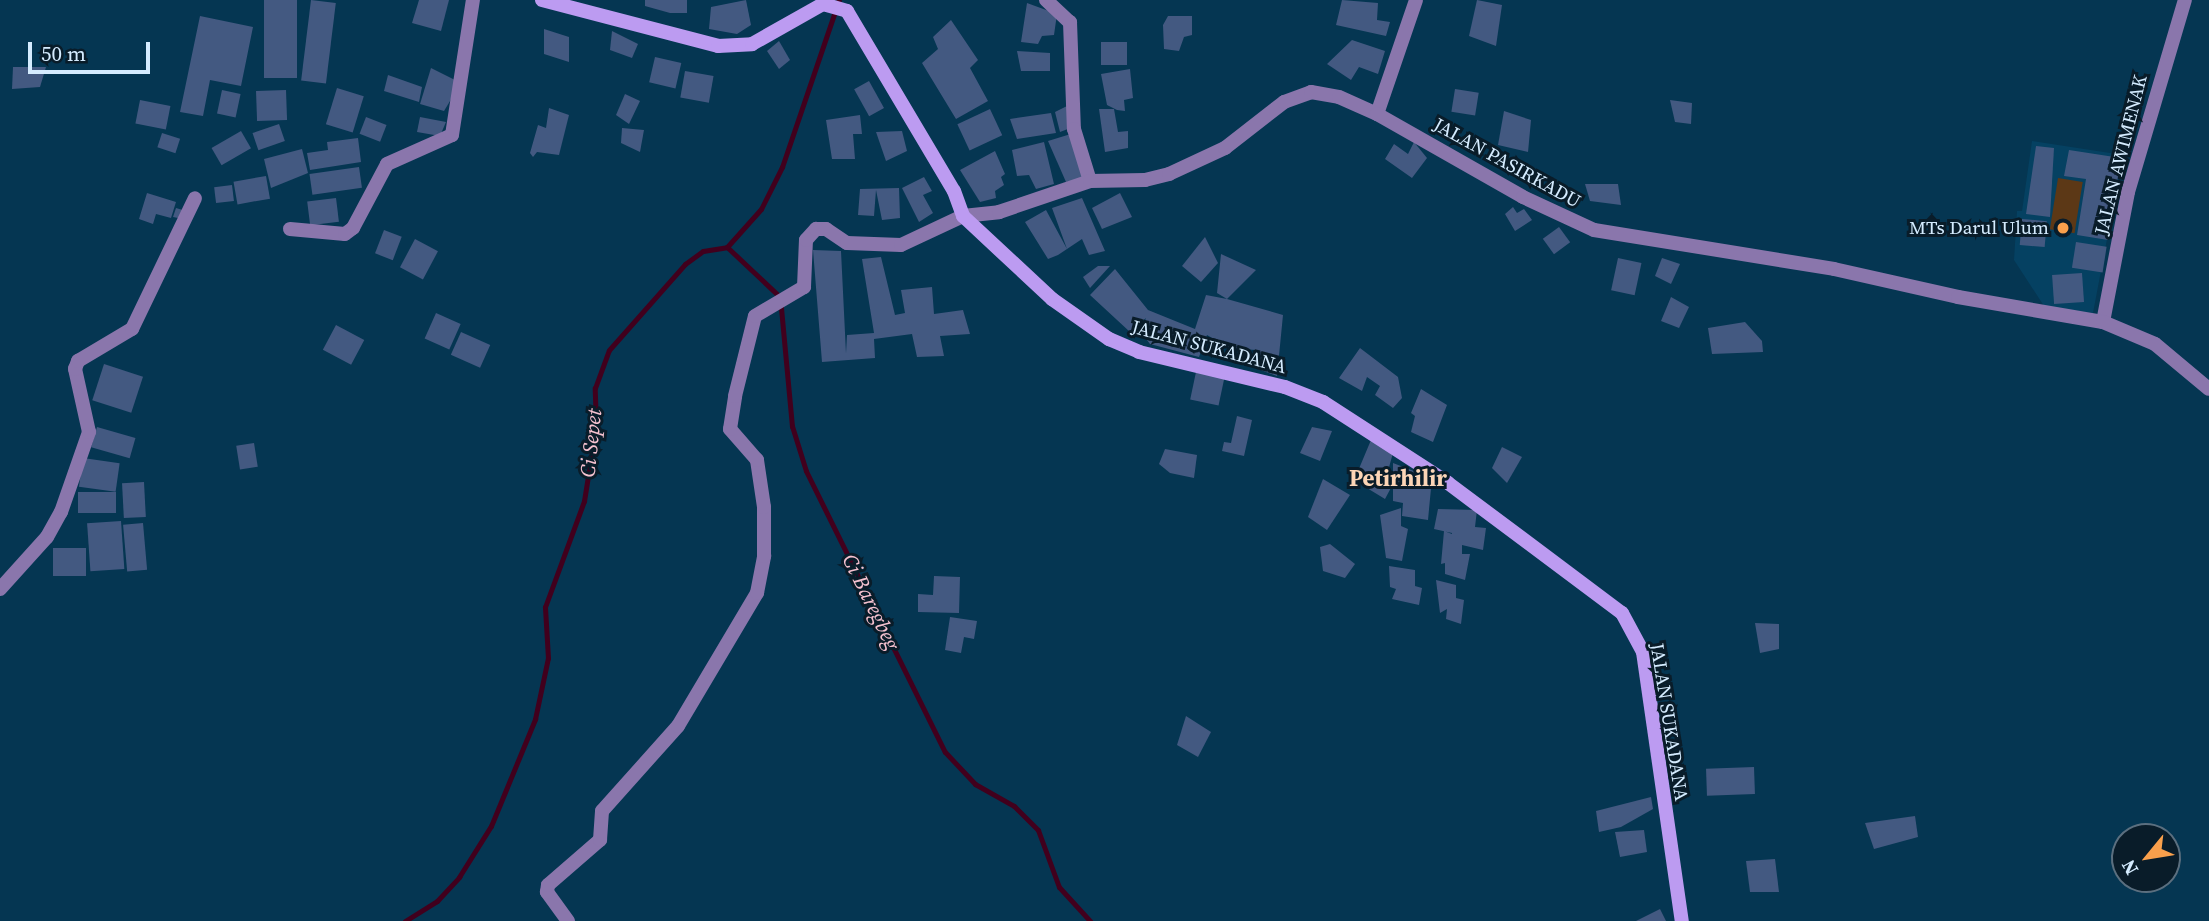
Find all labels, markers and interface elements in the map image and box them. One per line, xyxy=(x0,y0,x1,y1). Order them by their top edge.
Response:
scale bar xyxy=(32,28,154,72)
text: 50 m xyxy=(41,39,86,68)
street label: JALAN AWIMENAK xyxy=(2090,73,2152,237)
street label: JALAN PASIRKADU xyxy=(1429,113,1585,213)
place label: MTs Darul Ulum xyxy=(1909,217,2049,239)
marker: MTs Darul Ulum xyxy=(2055,220,2071,236)
street label: JALAN SUKADANA xyxy=(1129,315,1289,379)
water label: Ci Sepet xyxy=(575,407,607,479)
district label: Petirhilir xyxy=(1349,464,1447,492)
water label: Ci Baregbeg xyxy=(837,550,905,654)
street label: JALAN SUKADANA xyxy=(1645,642,1693,802)
north arrow xyxy=(2111,823,2181,893)
text: N xyxy=(2115,855,2144,880)

